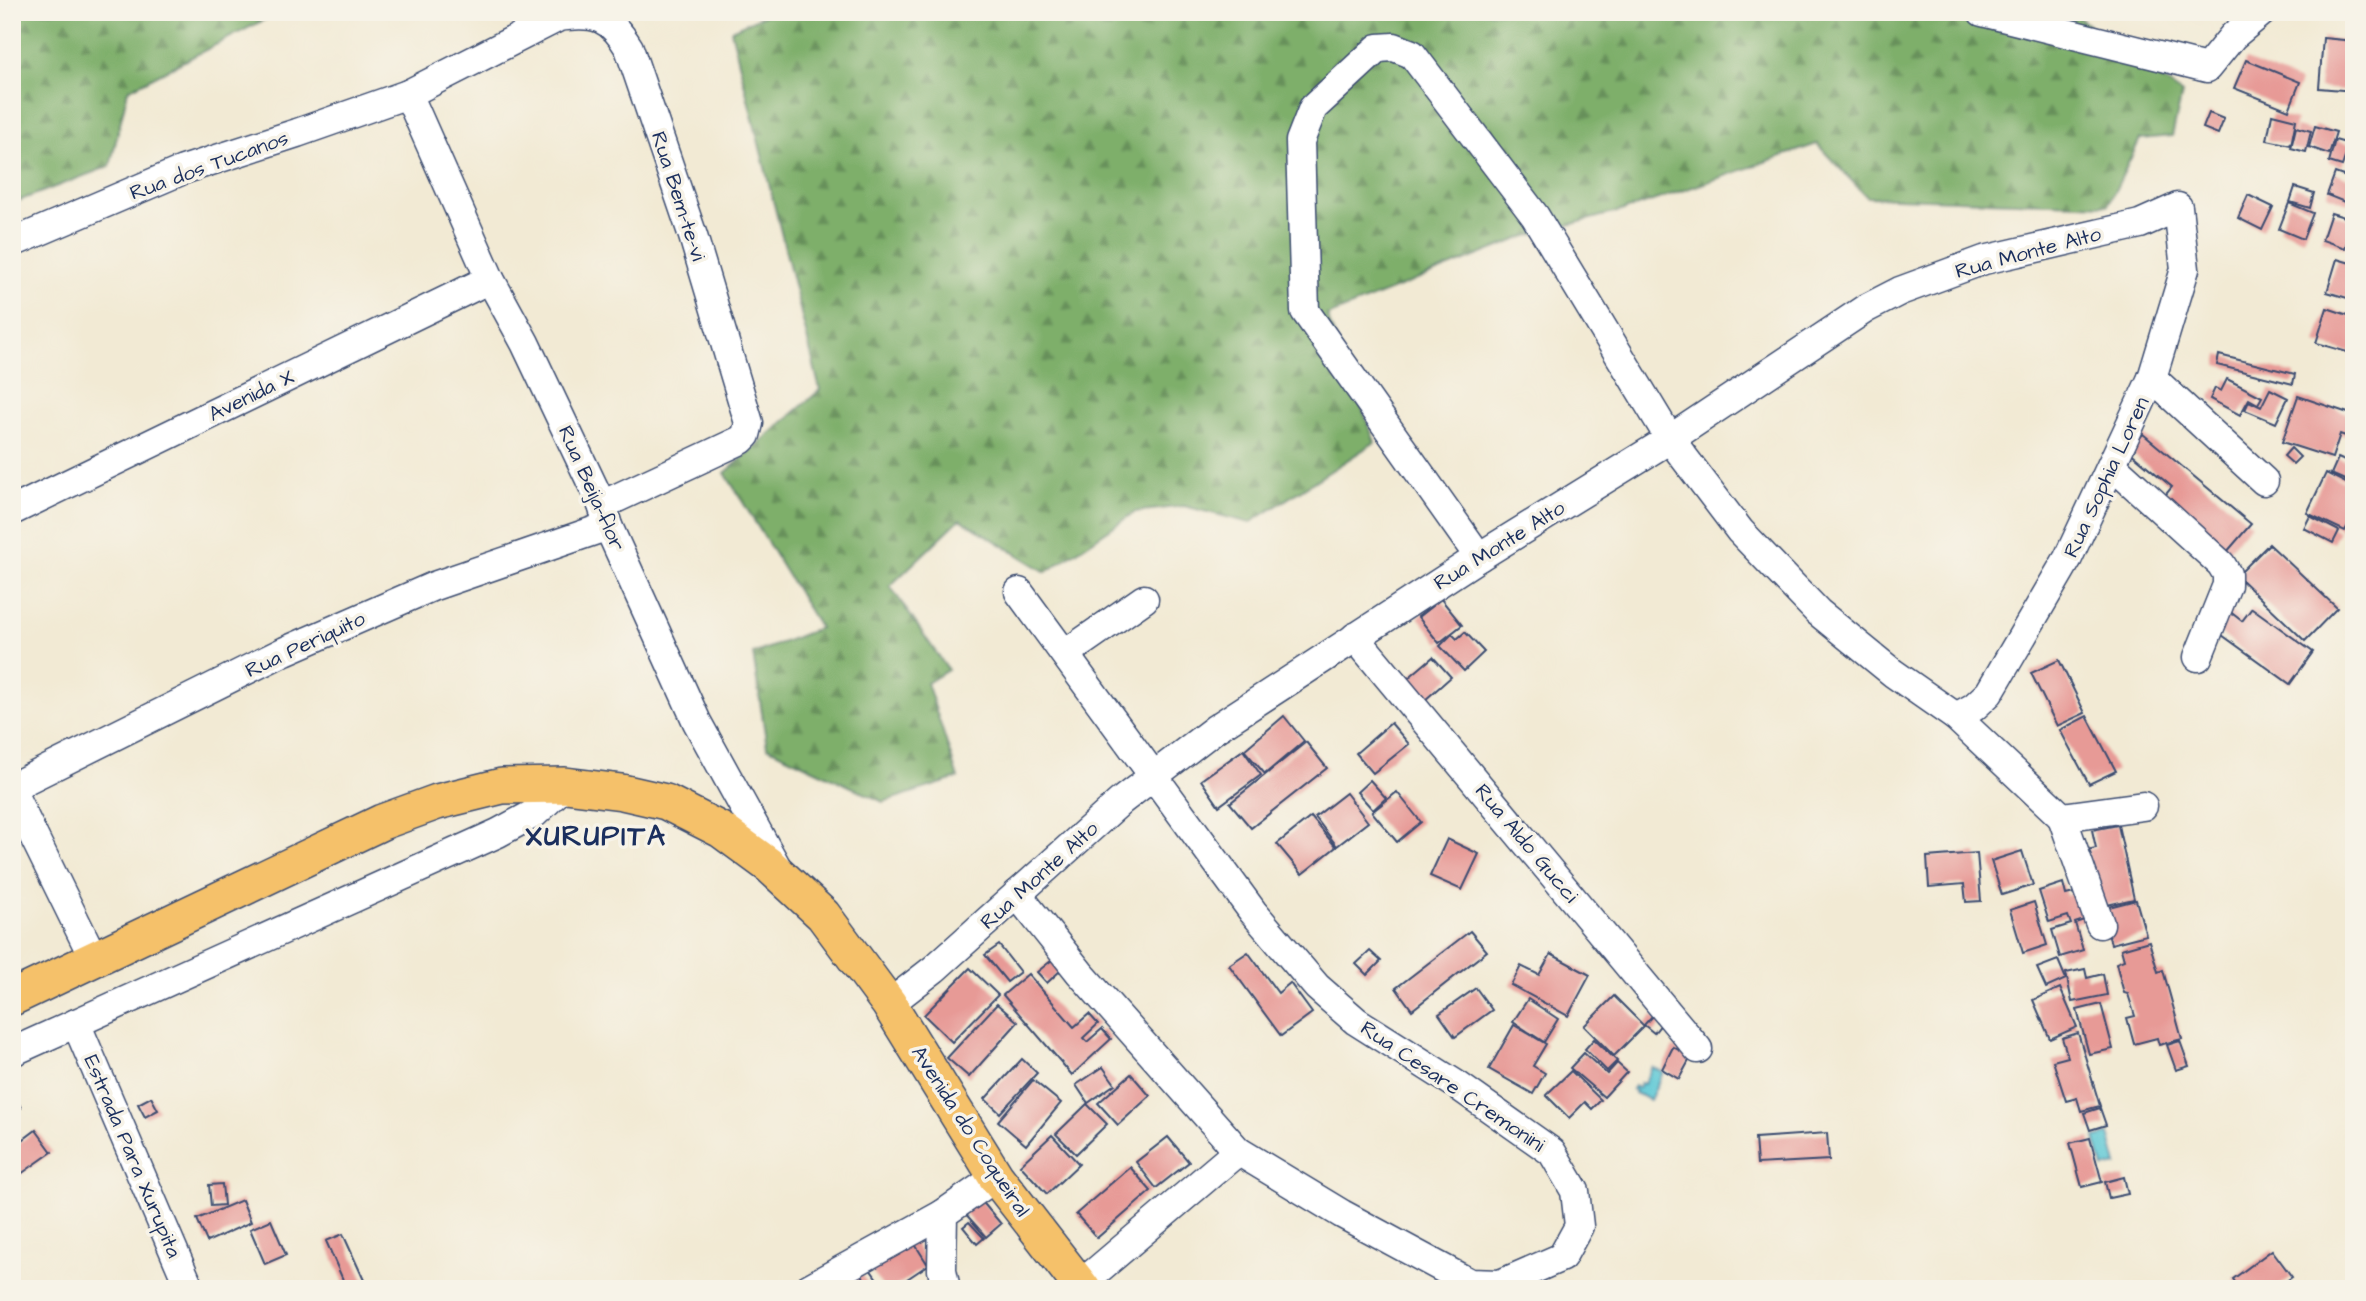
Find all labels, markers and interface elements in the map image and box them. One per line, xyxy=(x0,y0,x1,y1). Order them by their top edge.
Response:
street label: Rua dos Tucanos xyxy=(126,123,293,208)
street label: Rua Bem-te-vi xyxy=(644,128,713,265)
street label: Rua Monte Alto xyxy=(1952,219,2104,286)
street label: Avenida X xyxy=(204,362,299,429)
street label: Rua Sophia Loren xyxy=(2057,392,2157,563)
street label: Rua Beija-flor xyxy=(551,421,632,556)
street label: Rua Monte Alto xyxy=(1428,493,1571,597)
street label: Rua Periquito xyxy=(241,604,370,685)
street label: Rua Aldo Gucci xyxy=(1468,778,1585,909)
street label: Rua Monte Alto xyxy=(974,814,1105,936)
district label: XURUPITA xyxy=(525,817,667,856)
street label: Rua Cesare Cremonini xyxy=(1355,1014,1551,1159)
street label: Avenida do Coqueiral xyxy=(904,1040,1037,1222)
street label: Estrada Para Xurupita xyxy=(76,1050,189,1263)

